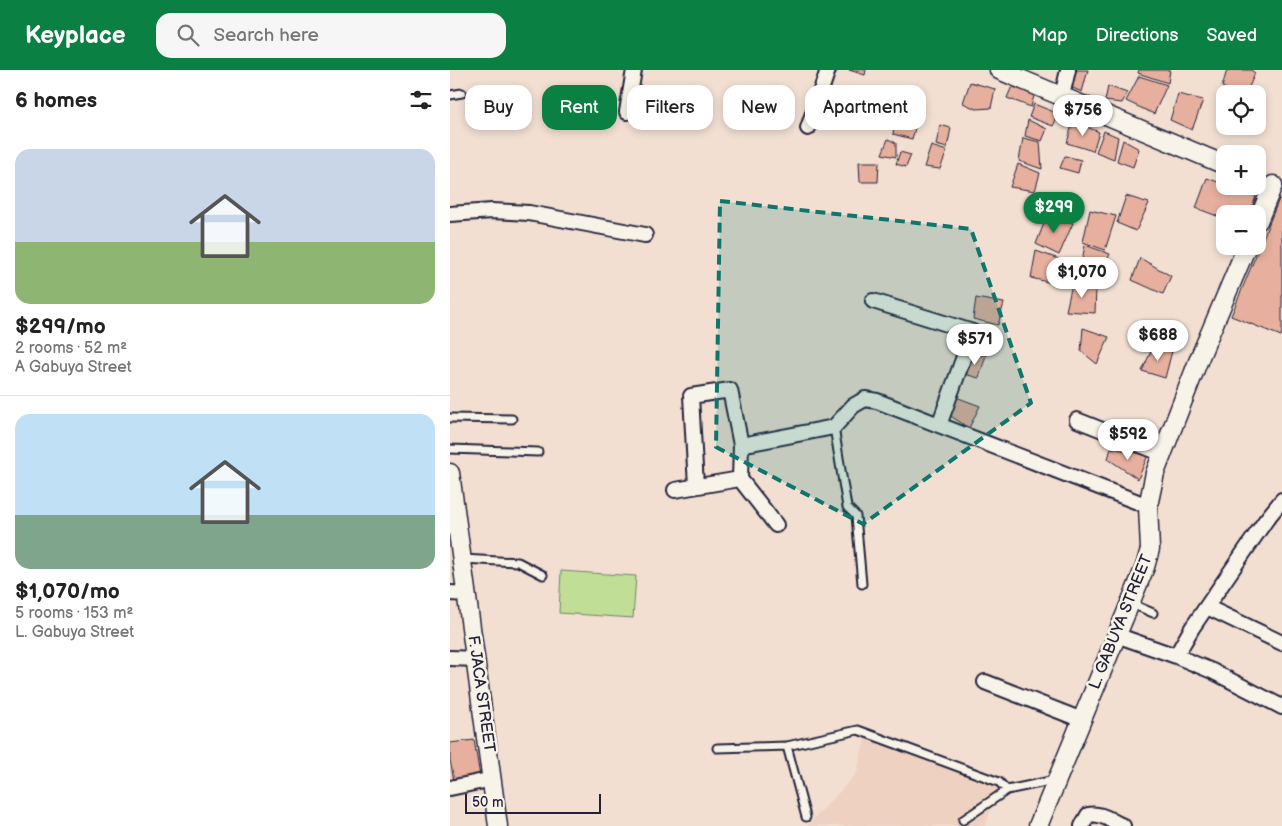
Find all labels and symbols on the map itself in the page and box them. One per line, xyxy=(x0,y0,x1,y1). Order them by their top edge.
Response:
pin: $756 xyxy=(1053,94,1113,137)
pin: $299 xyxy=(1024,191,1084,234)
pin: $1,070 xyxy=(1041,256,1123,299)
pin: $688 xyxy=(1128,320,1188,362)
pin: $571 xyxy=(945,324,1005,366)
pin: $592 xyxy=(1098,418,1158,461)
street label: L. GABUYA STREET xyxy=(1085,551,1157,692)
street label: F. JACA STREET xyxy=(463,634,499,754)
scale bar xyxy=(465,791,601,814)

